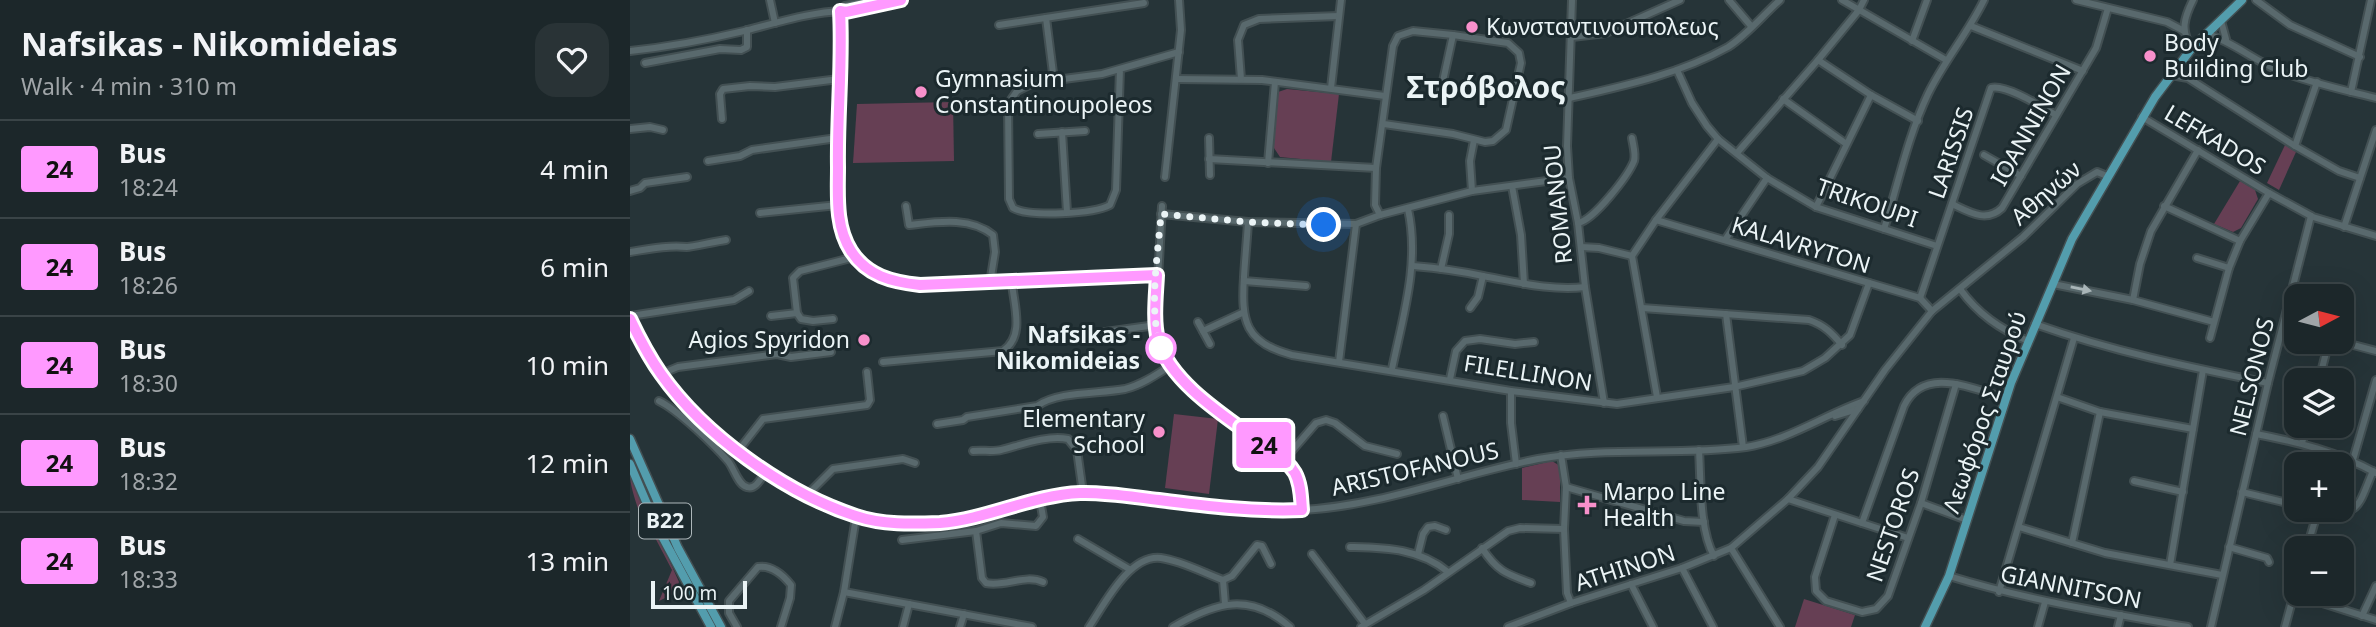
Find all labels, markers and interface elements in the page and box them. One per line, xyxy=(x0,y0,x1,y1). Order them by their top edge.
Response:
place label: Κωνσταντινουπολεως xyxy=(1486,10,1719,42)
marker: Κωνσταντινουπολεως xyxy=(1464,19,1480,35)
text: Nafsikas - Nikomideias xyxy=(21,21,398,66)
button: heart xyxy=(535,23,609,97)
place label: Body Building Club xyxy=(2164,26,2308,84)
marker: Body Building Club xyxy=(2142,48,2158,64)
street label: IOANNINON xyxy=(1982,58,2078,191)
place label: Gymnasium Constantinoupoleos xyxy=(935,62,1153,120)
district label: Στρόβολος xyxy=(1406,66,1566,107)
text: Walk · 4 min · 310 m xyxy=(21,70,237,102)
marker: Gymnasium Constantinoupoleos xyxy=(913,84,929,100)
street label: LEFKADOS xyxy=(2159,96,2272,182)
street label: LARISSIS xyxy=(1920,103,1981,203)
text: Bus xyxy=(119,135,166,171)
street label: ROMANOU xyxy=(1535,143,1579,265)
text: 4 min xyxy=(540,151,609,187)
text: 24 xyxy=(46,152,73,185)
street label: Αθηνών xyxy=(2003,153,2088,232)
street label: TRIKOUPI xyxy=(1812,170,1922,234)
text: 18:24 xyxy=(119,171,178,203)
your location xyxy=(1306,207,1341,242)
street label: KALAVRYTON xyxy=(1728,208,1875,280)
text: Bus xyxy=(119,233,166,269)
text: 6 min xyxy=(540,249,609,285)
text: 24 xyxy=(46,250,73,283)
text: 18:26 xyxy=(119,269,178,301)
one-way arrow xyxy=(2070,284,2092,295)
north arrow xyxy=(2284,284,2354,354)
map controls xyxy=(2284,284,2354,606)
street label: Λεωφόρος Σταυρού xyxy=(1934,306,2034,517)
street label: NELSONOS xyxy=(2221,314,2281,439)
place label: Nafsikas - Nikomideias xyxy=(996,318,1140,376)
place label: Agios Spyridon xyxy=(689,323,850,355)
text: Bus xyxy=(119,331,166,367)
marker: Agios Spyridon xyxy=(856,332,872,348)
marker: Nafsikas - Nikomideias xyxy=(1146,333,1176,363)
street label: FILELLINON xyxy=(1462,346,1595,398)
text: 10 min xyxy=(525,347,609,383)
text: 24 xyxy=(46,348,73,381)
text: 18:30 xyxy=(119,367,178,399)
button: layers xyxy=(2284,368,2354,438)
place label: Elementary School xyxy=(1022,402,1145,460)
line badge: 24 xyxy=(1232,422,1296,468)
marker: Elementary School xyxy=(1151,424,1167,440)
text: 24 xyxy=(1250,428,1278,461)
text: Bus xyxy=(119,429,166,465)
street label: ARISTOFANOUS xyxy=(1328,433,1502,503)
text: 12 min xyxy=(525,445,609,481)
text: 24 xyxy=(46,446,73,479)
button: + xyxy=(2284,452,2354,522)
street label: NESTOROS xyxy=(1858,464,1926,586)
text: 18:32 xyxy=(119,465,178,497)
place label: Marpo Line Health xyxy=(1603,475,1725,533)
marker: Marpo Line Health xyxy=(1577,495,1597,515)
road number: B22 xyxy=(639,504,691,538)
text: Bus xyxy=(119,527,166,563)
street label: ATHINON xyxy=(1570,536,1679,598)
button: − xyxy=(2284,536,2354,606)
text: 13 min xyxy=(525,543,609,579)
text: 24 xyxy=(46,544,73,577)
street label: GIANNITSON xyxy=(1998,557,2144,615)
text: 18:33 xyxy=(119,563,178,595)
scale bar xyxy=(651,578,747,610)
text: 100 m xyxy=(662,580,717,606)

